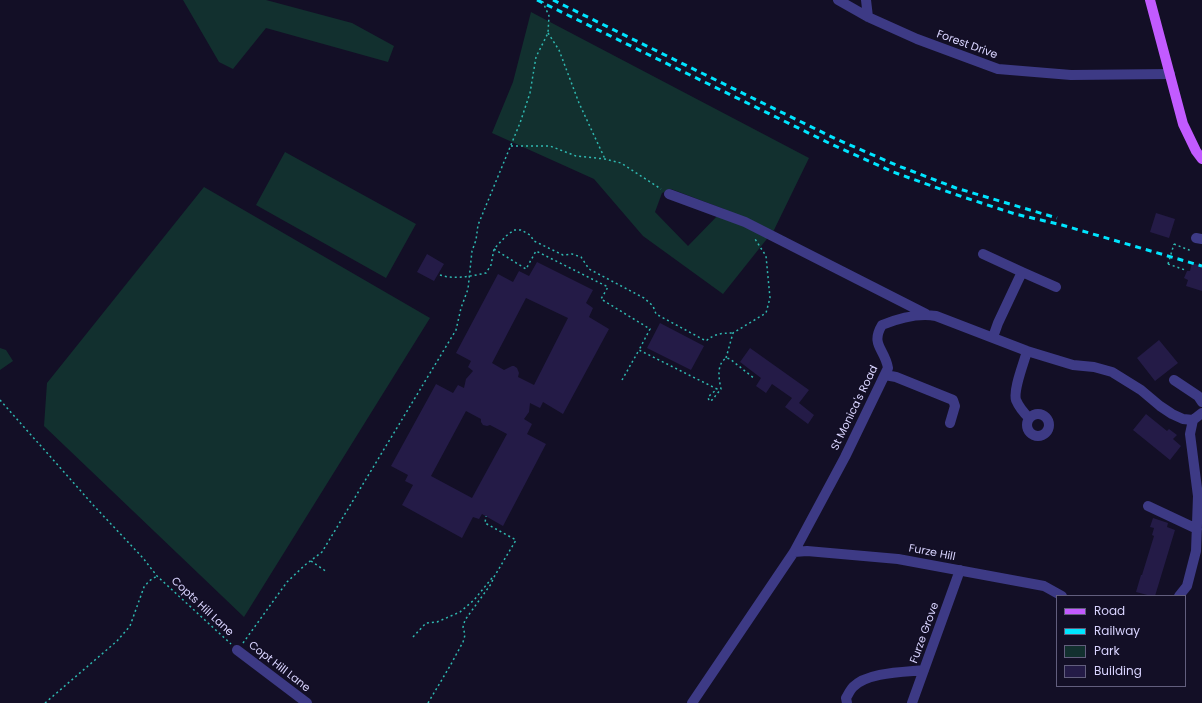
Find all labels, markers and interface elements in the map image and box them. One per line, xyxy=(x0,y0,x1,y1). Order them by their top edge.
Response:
street label: Forest Drive xyxy=(935,28,999,62)
street label: St Monica's Road xyxy=(829,363,881,453)
street label: Furze Hill xyxy=(908,542,956,564)
street label: Copts Hill Lane xyxy=(168,575,236,639)
legend xyxy=(1056,595,1186,687)
street label: Furze Grove xyxy=(908,601,942,665)
text: Road xyxy=(1094,602,1125,619)
text: Railway xyxy=(1094,622,1140,639)
street label: Copt Hill Lane xyxy=(246,639,312,695)
text: Park xyxy=(1094,642,1120,659)
text: Building xyxy=(1094,662,1142,679)

